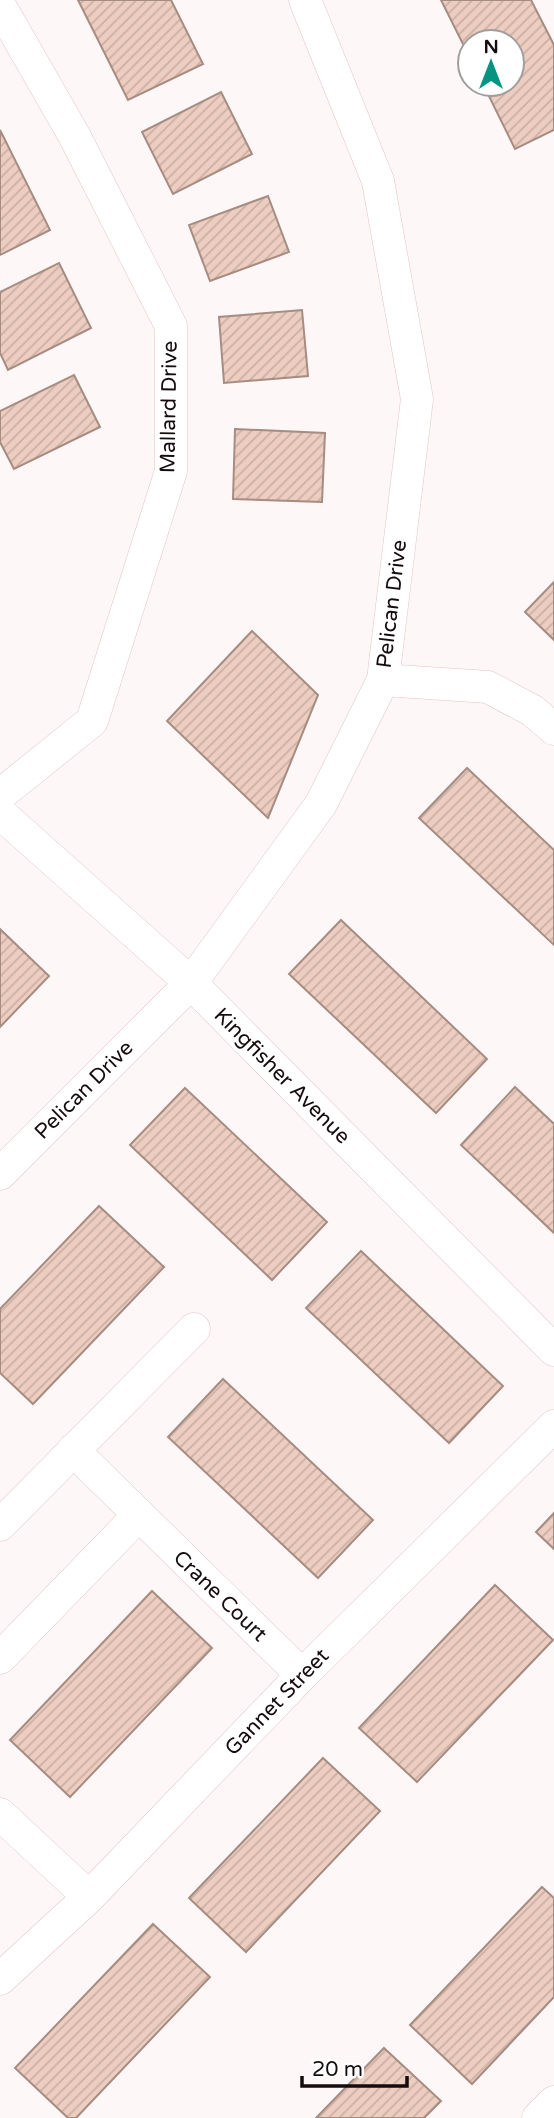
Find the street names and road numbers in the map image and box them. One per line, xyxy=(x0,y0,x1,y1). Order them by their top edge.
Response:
street label: Mallard Drive xyxy=(155,340,183,473)
street label: Pelican Drive xyxy=(372,538,412,670)
street label: Kingfisher Avenue xyxy=(209,1003,355,1149)
street label: Pelican Drive xyxy=(30,1035,139,1144)
street label: Crane Court xyxy=(168,1545,272,1647)
street label: Gannet Street xyxy=(220,1643,334,1761)

